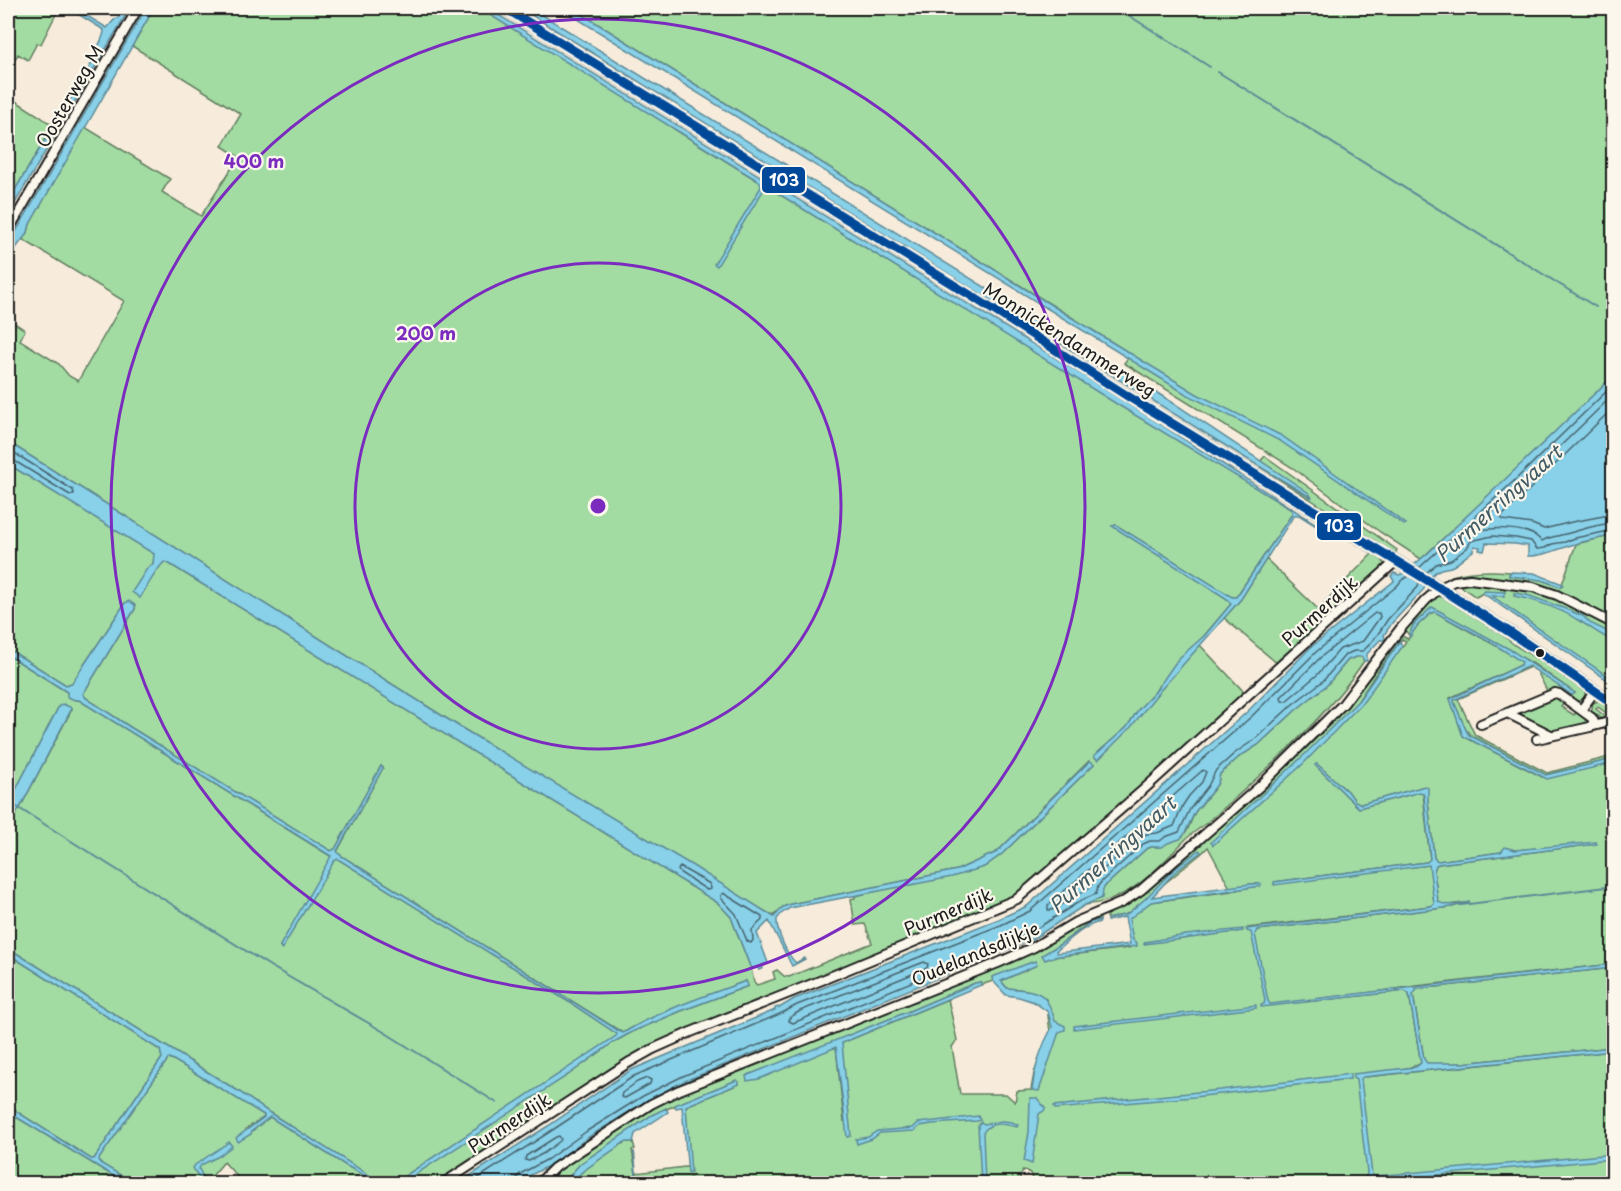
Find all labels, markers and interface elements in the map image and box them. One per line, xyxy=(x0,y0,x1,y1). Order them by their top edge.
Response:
street label: Oosterweg M xyxy=(29,40,109,152)
text: 400 m xyxy=(224,147,284,174)
line badge: 103 xyxy=(761,166,806,194)
text: 103 xyxy=(769,167,799,191)
street label: Monnickendammerweg xyxy=(978,275,1162,403)
text: 200 m xyxy=(396,319,456,346)
water label: Purmerringvaart xyxy=(1428,436,1570,568)
centre of rings xyxy=(588,496,608,516)
line badge: 103 xyxy=(1316,512,1362,541)
text: 103 xyxy=(1324,513,1354,537)
street label: Purmerdijk xyxy=(1275,568,1363,652)
unlabelled marker xyxy=(1534,647,1546,659)
water label: Purmerringvaart xyxy=(1042,787,1184,919)
street label: Purmerdijk xyxy=(899,880,997,942)
street label: Oudelandsdijkje xyxy=(907,914,1043,992)
street label: Purmerdijk xyxy=(462,1085,556,1159)

